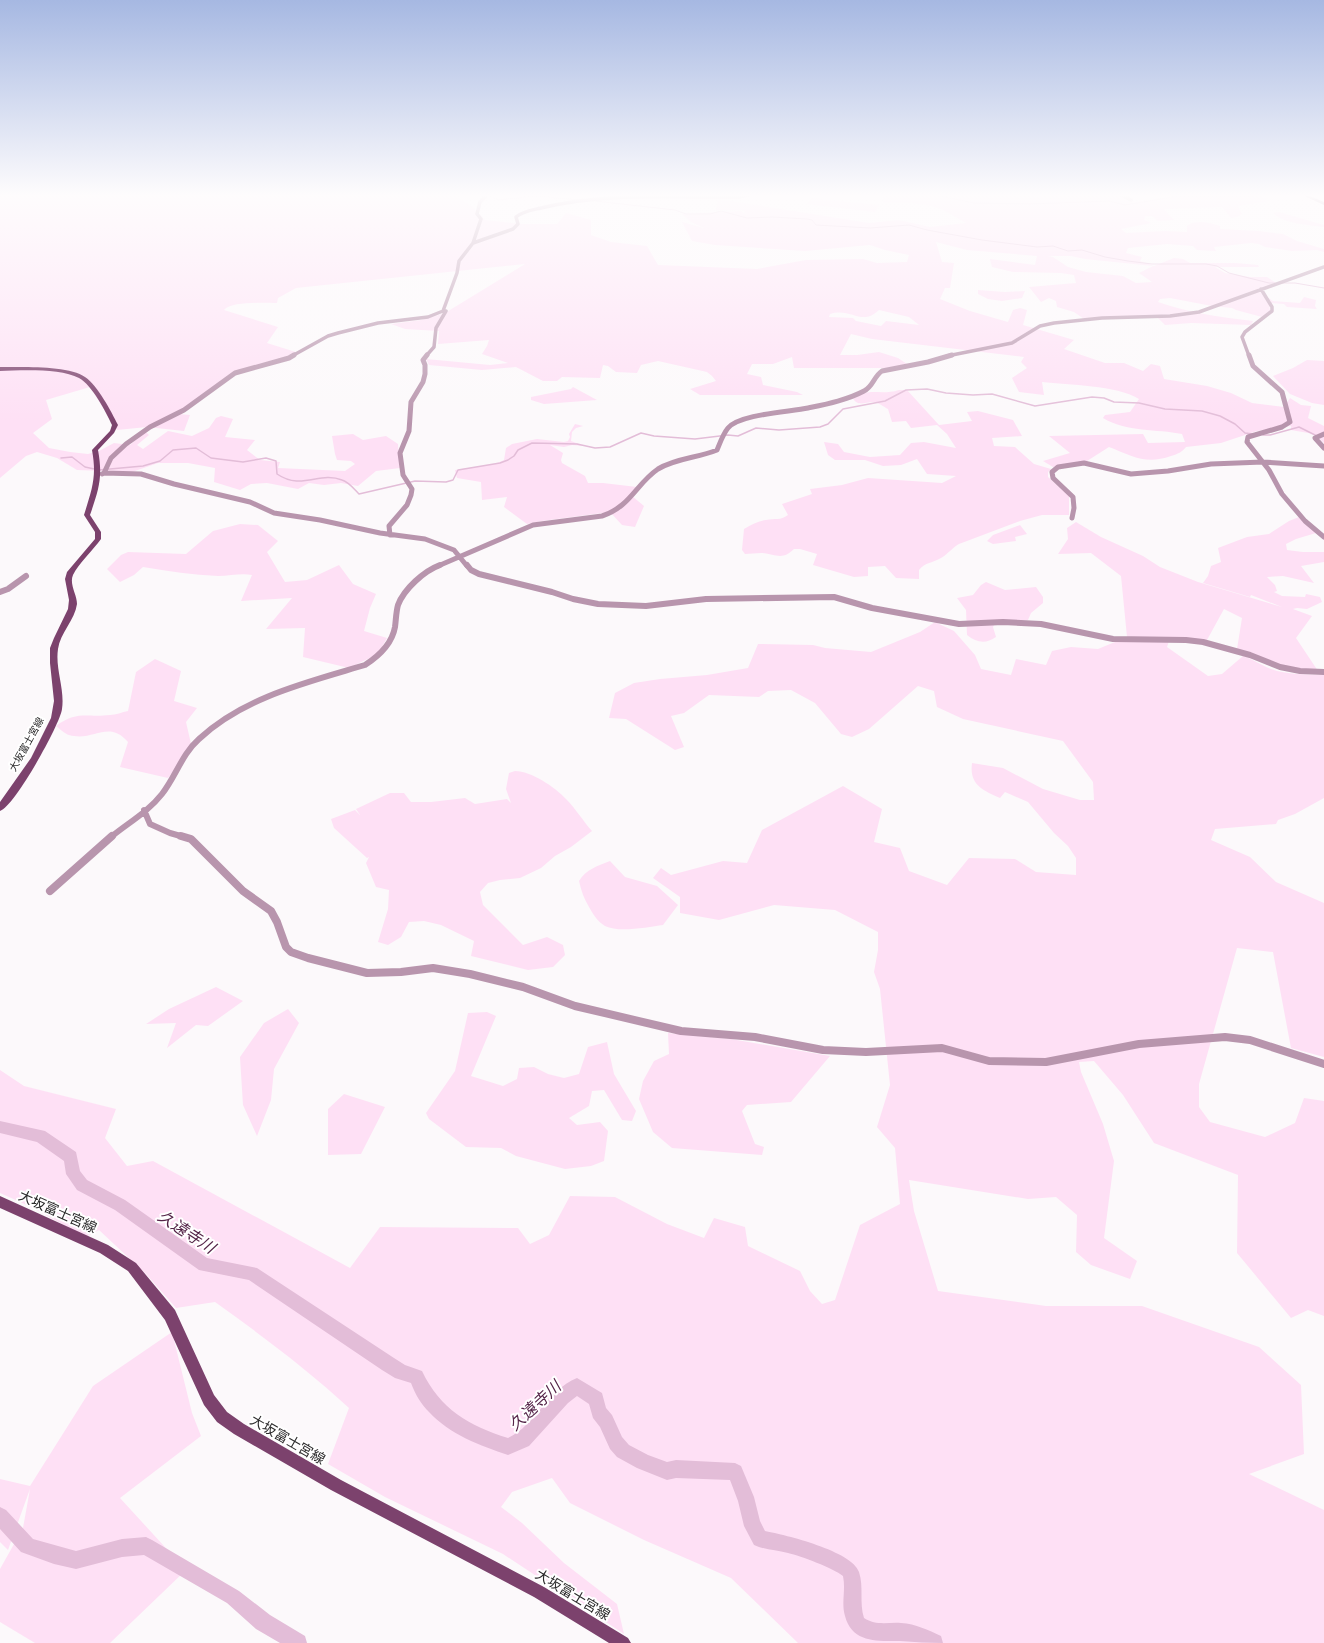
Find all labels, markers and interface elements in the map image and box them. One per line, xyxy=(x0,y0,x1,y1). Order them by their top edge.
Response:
street label: 大坂富士宮線 xyxy=(6,715,46,773)
street label: 大坂富士宮線 xyxy=(16,1186,100,1236)
water label: 久遠寺川 xyxy=(155,1206,221,1257)
water label: 久遠寺川 xyxy=(504,1375,565,1434)
street label: 大坂富士宮線 xyxy=(247,1411,329,1467)
street label: 大坂富士宮線 xyxy=(533,1565,613,1623)

